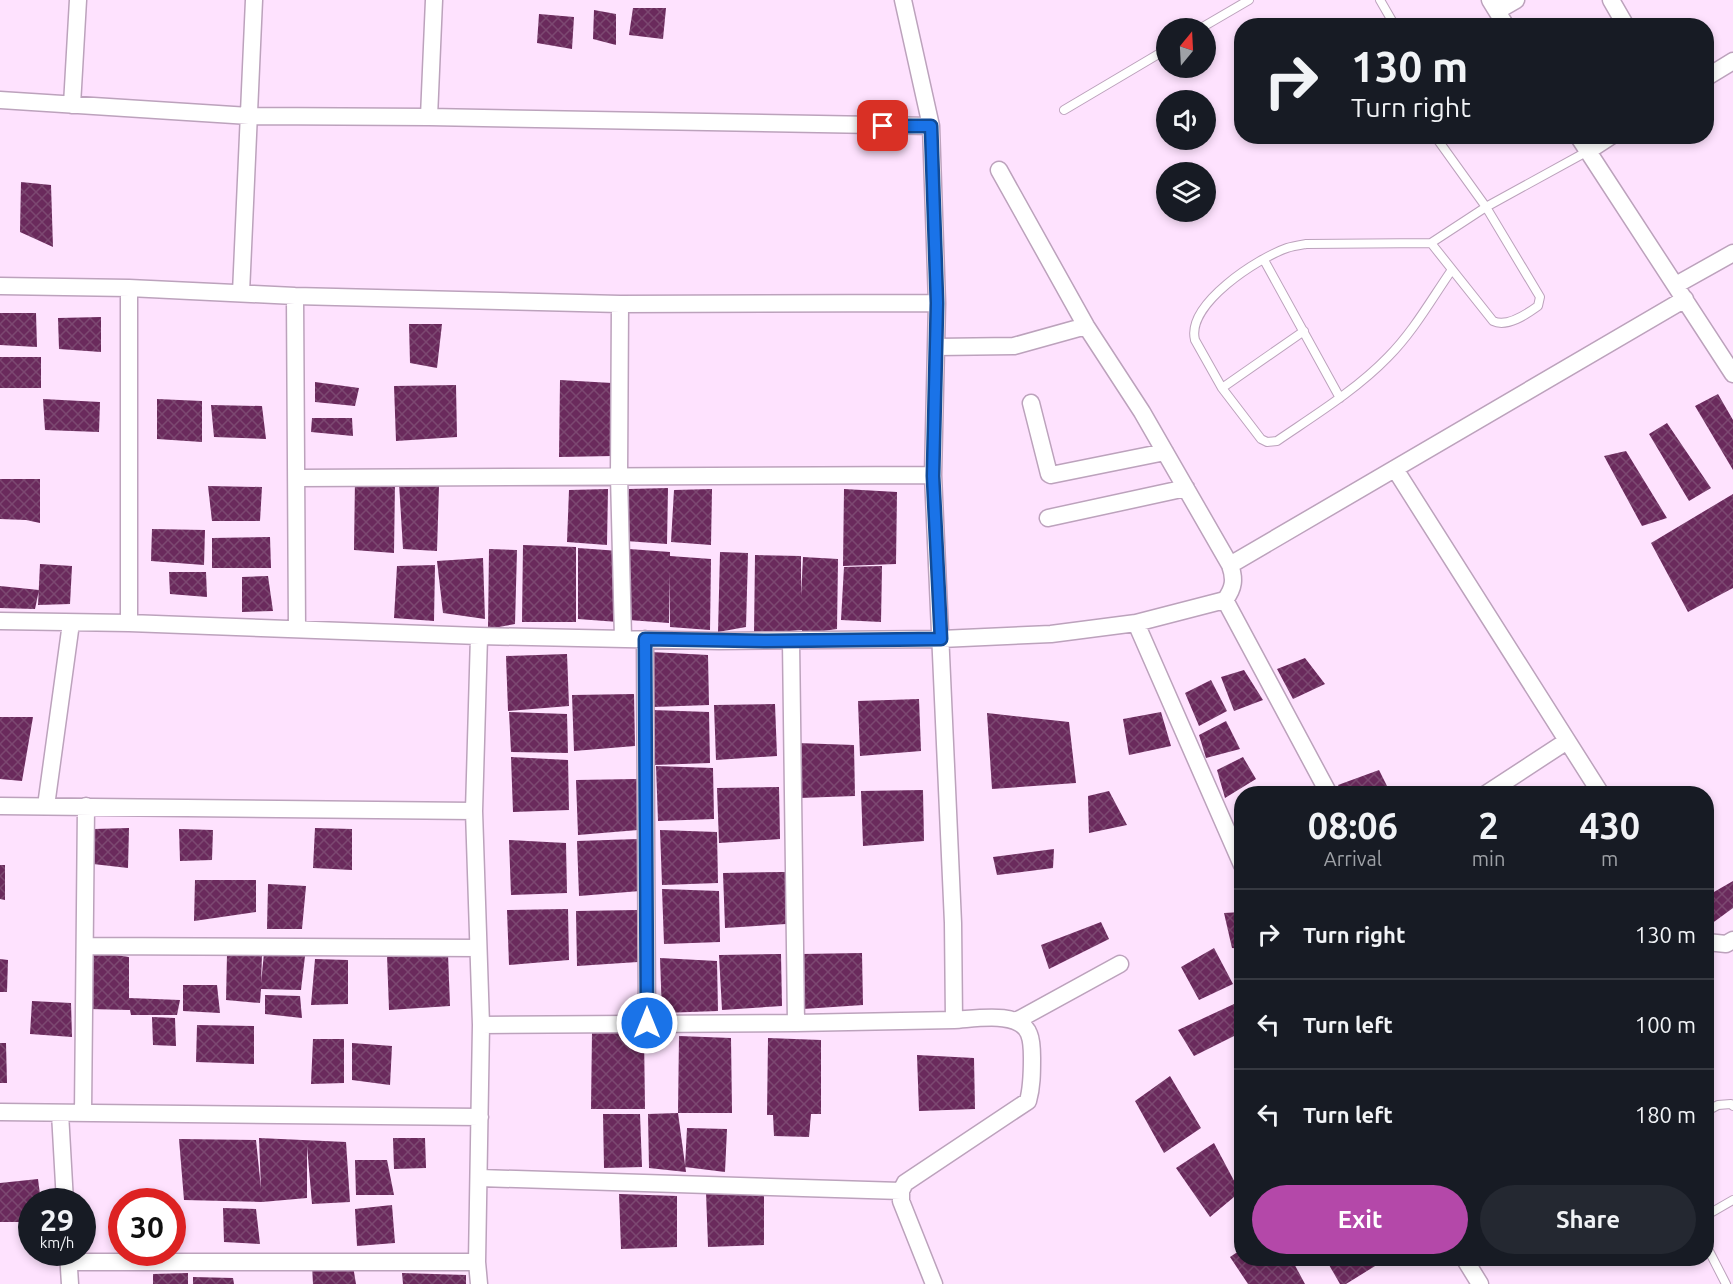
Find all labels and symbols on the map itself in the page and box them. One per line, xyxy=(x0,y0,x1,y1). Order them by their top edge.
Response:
north arrow xyxy=(1156,18,1216,78)
pin xyxy=(857,100,908,151)
position arrow xyxy=(615,991,679,1055)
speed limit sign: 30 xyxy=(108,1188,186,1266)

